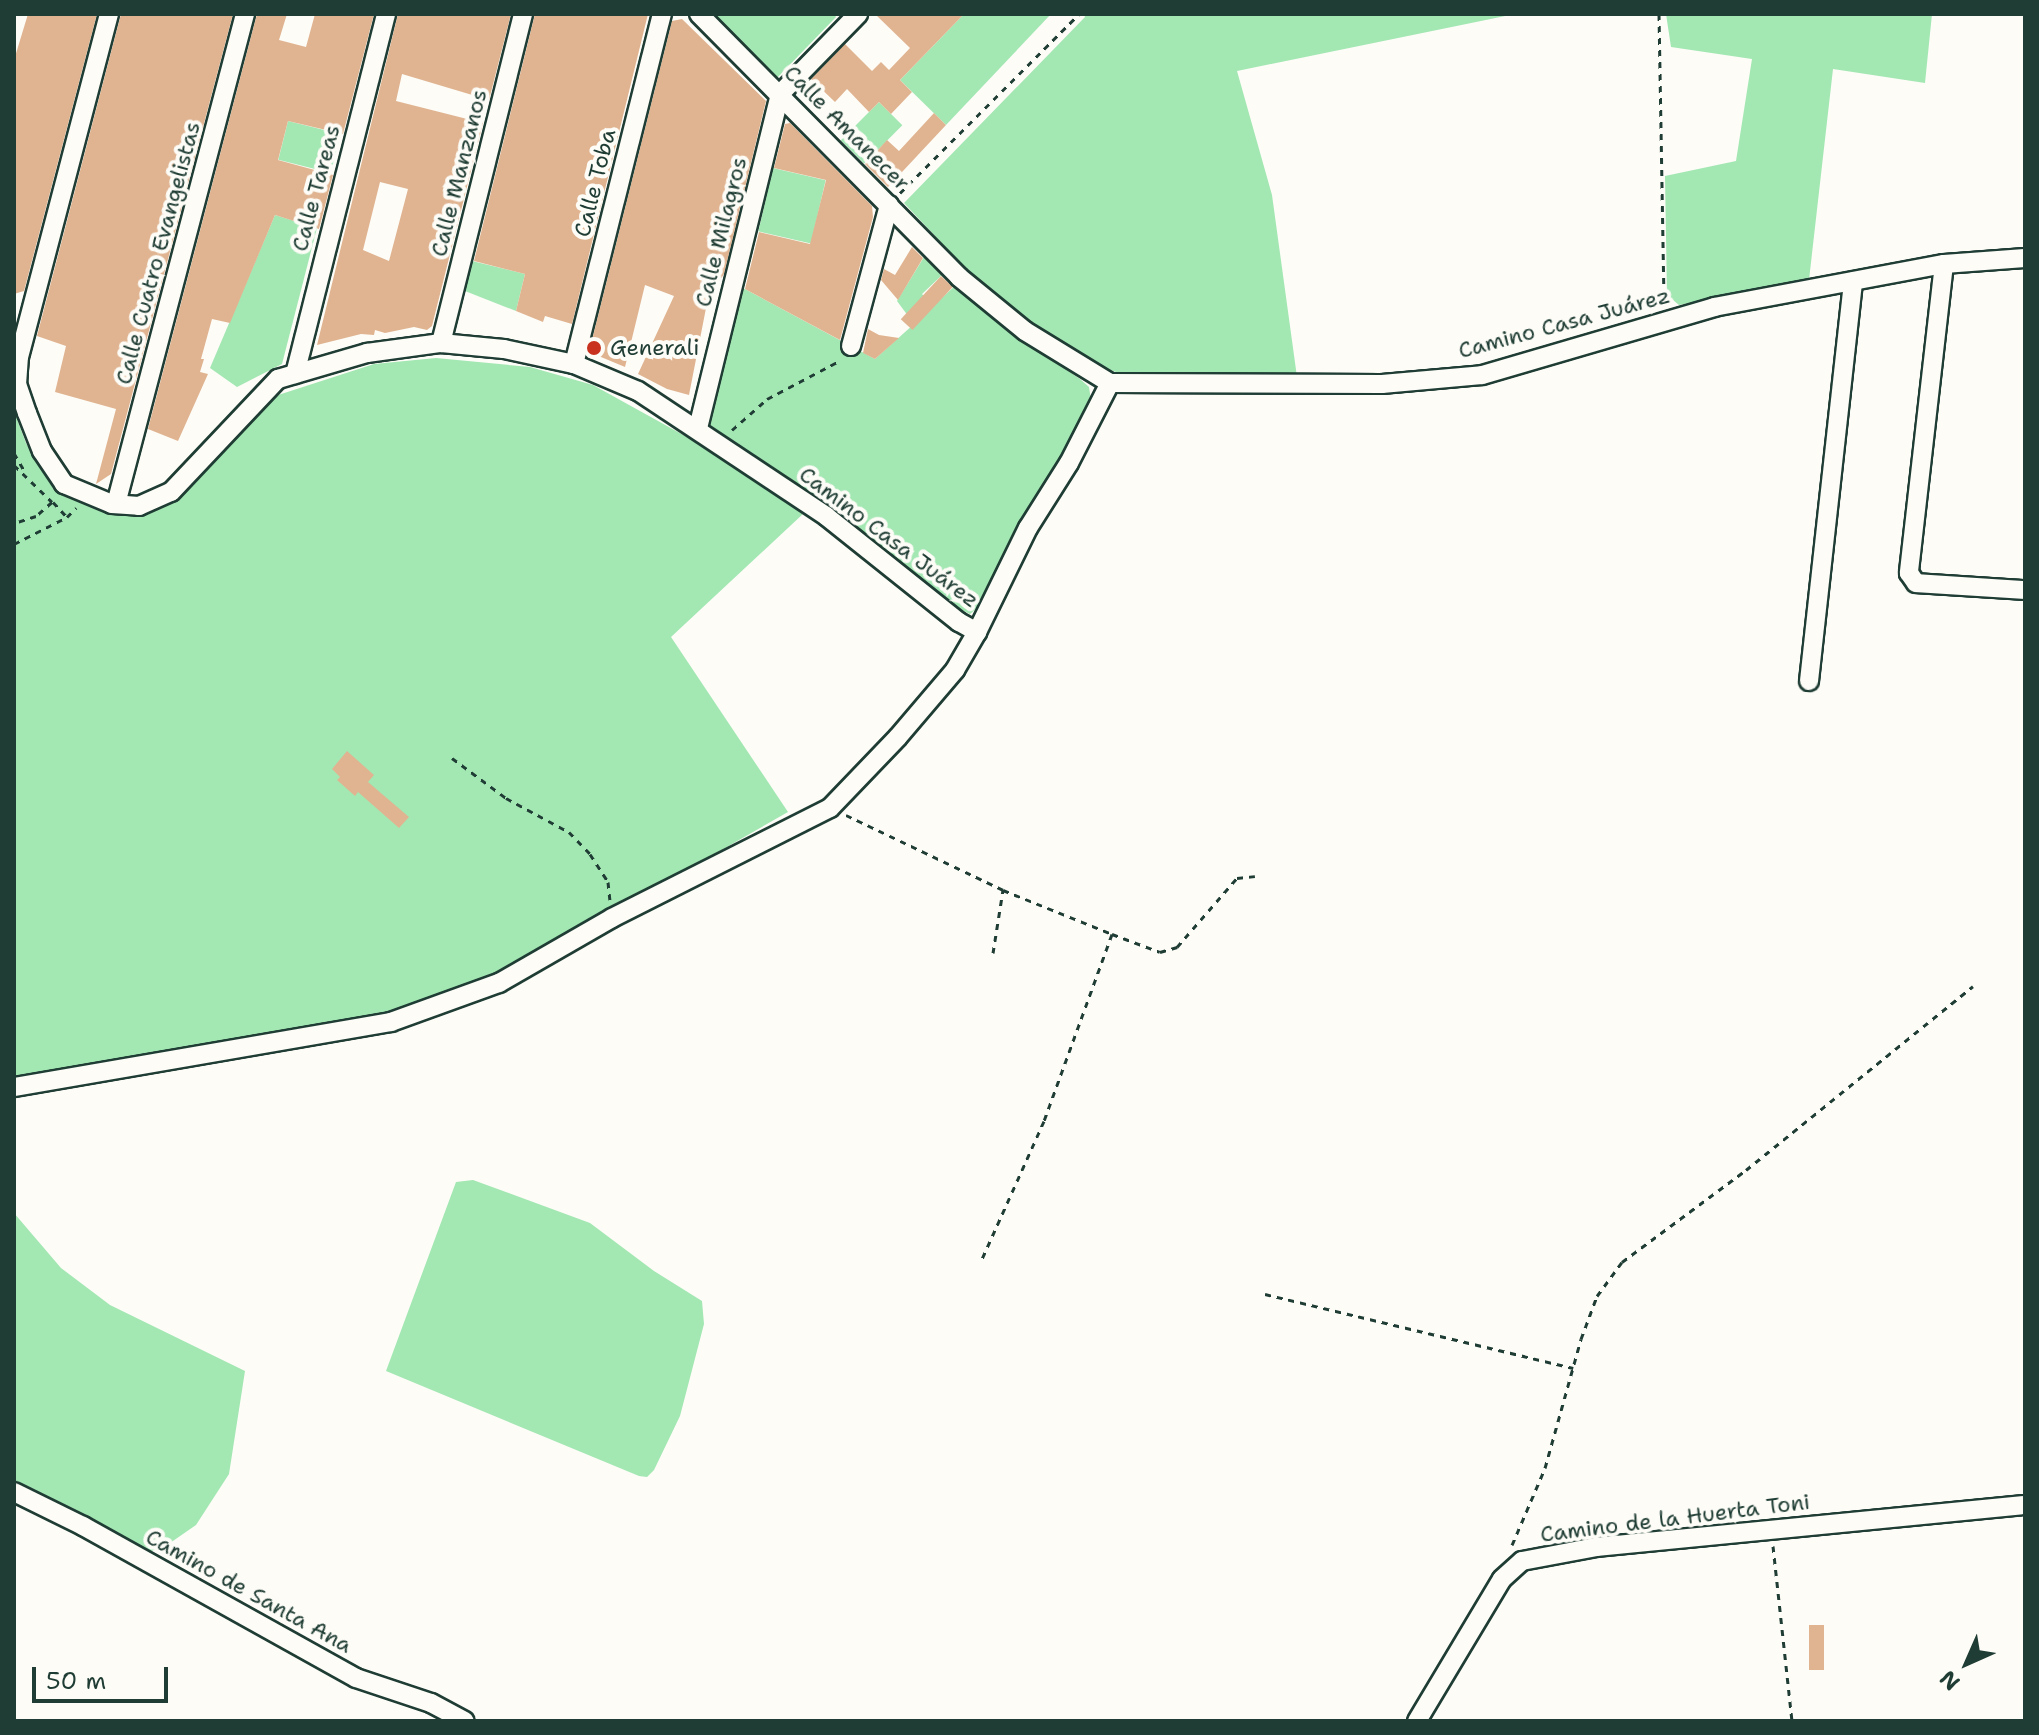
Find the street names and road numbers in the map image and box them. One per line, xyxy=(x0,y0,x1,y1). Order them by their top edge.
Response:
street label: Calle Amanecer xyxy=(779,60,915,196)
street label: Calle Manzanos xyxy=(425,87,493,259)
street label: Calle Cuatro Evangelistas xyxy=(110,119,206,387)
street label: Calle Tareas xyxy=(286,122,346,254)
street label: Calle Toba xyxy=(569,126,621,240)
street label: Calle Milagros xyxy=(690,154,752,310)
street label: Camino Casa Juárez xyxy=(1455,282,1673,364)
street label: Camino Casa Juárez xyxy=(794,461,984,613)
street label: Camino de la Huerta Toni xyxy=(1539,1488,1811,1548)
street label: Camino de Santa Ana xyxy=(141,1523,357,1659)

